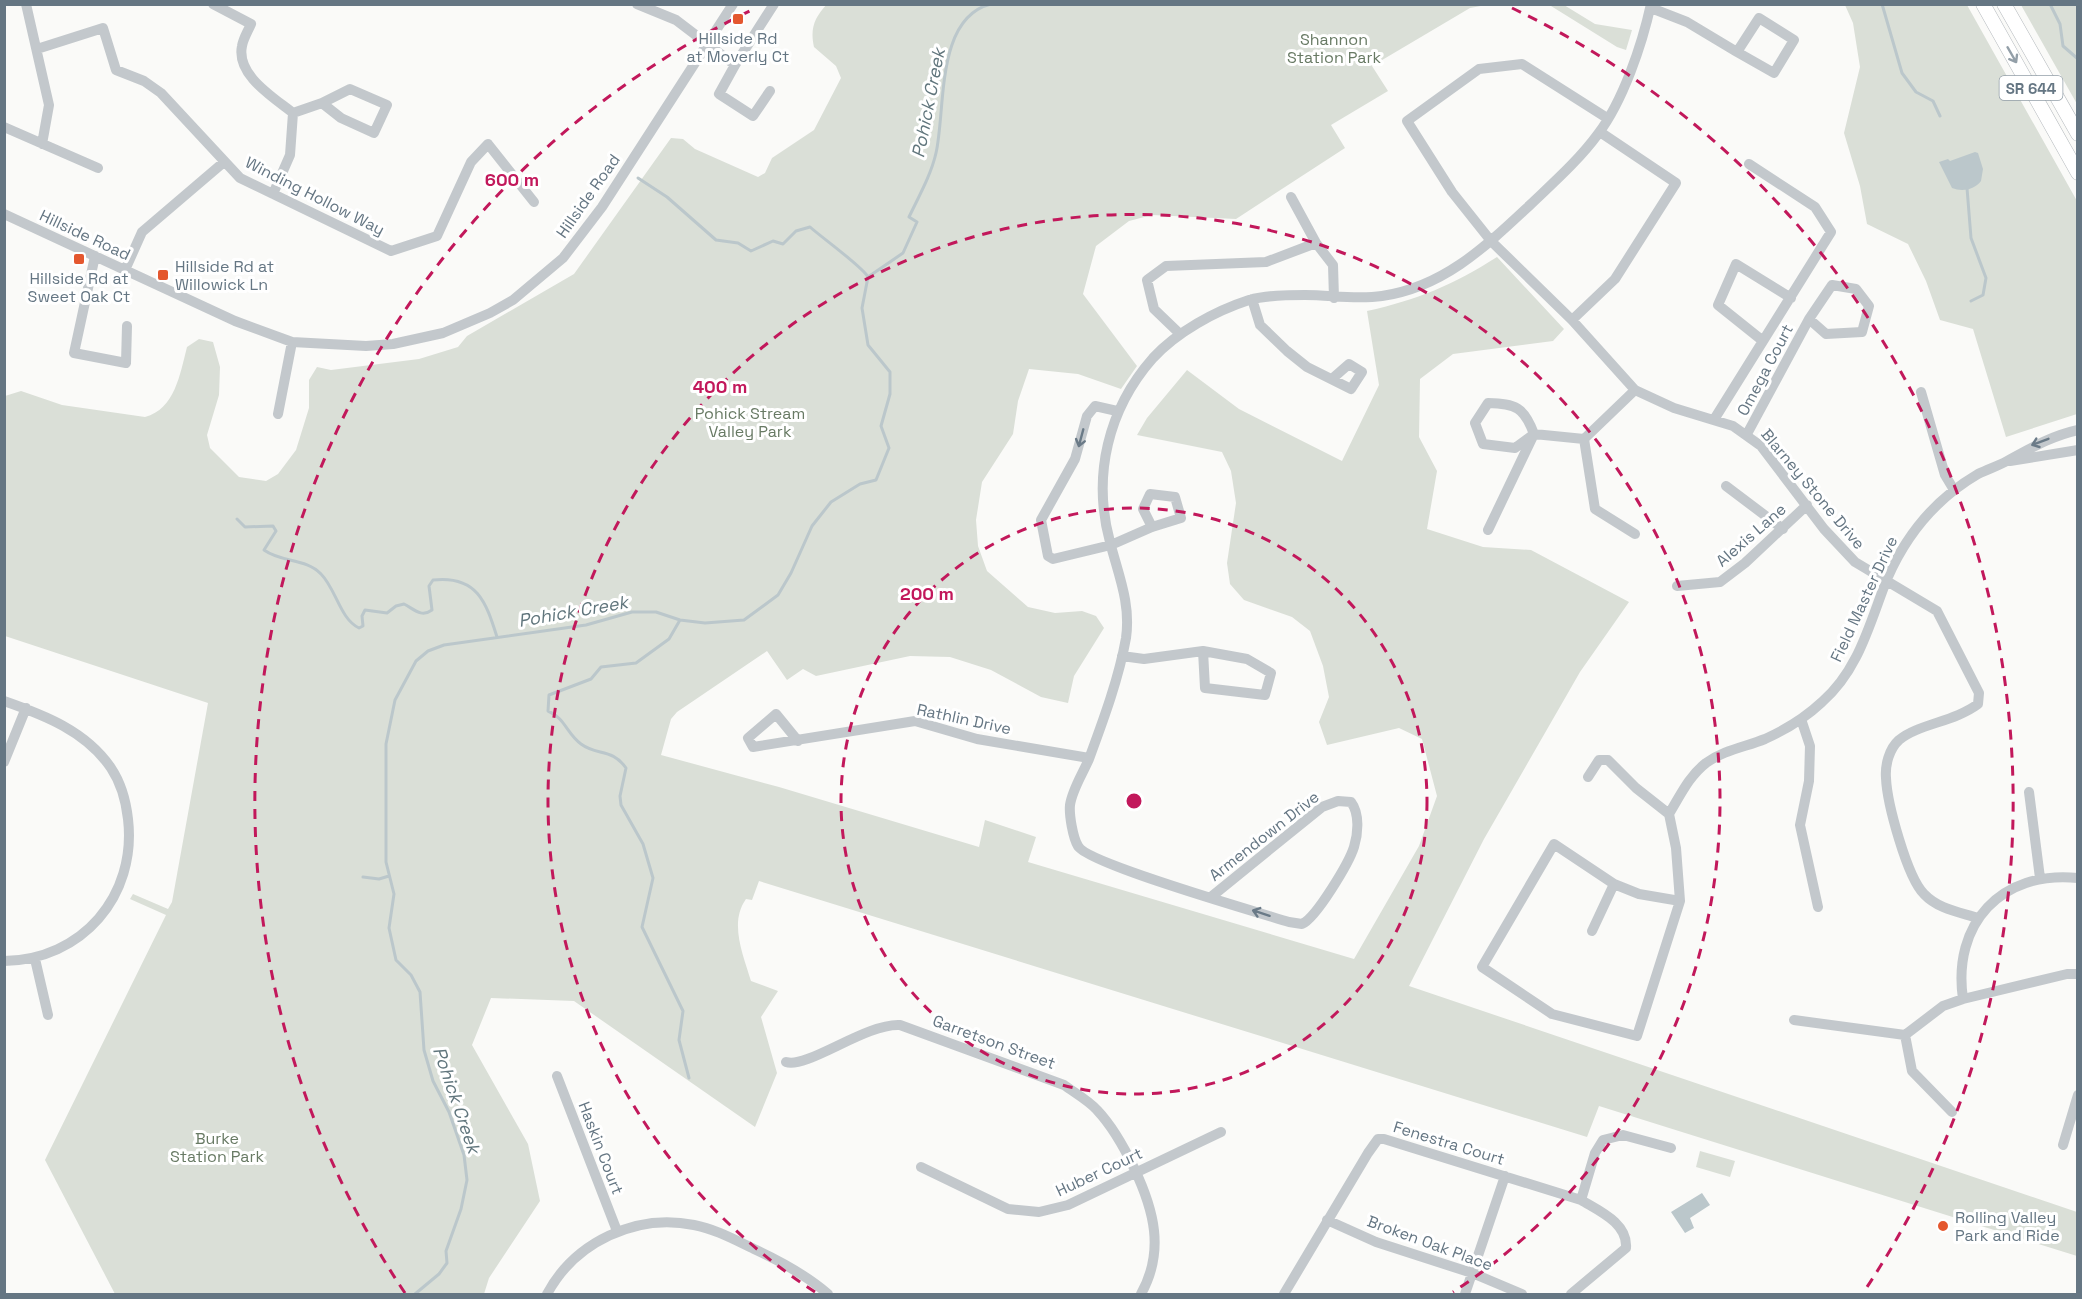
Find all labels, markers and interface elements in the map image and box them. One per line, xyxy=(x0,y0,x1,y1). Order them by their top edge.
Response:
marker: Hillside Rd at Moverly Ct xyxy=(731,12,745,26)
place label: Hillside Rd at Moverly Ct xyxy=(687,28,789,67)
park label: Shannon Station Park xyxy=(1287,29,1381,68)
water label: Pohick Creek xyxy=(906,44,950,160)
one-way arrow xyxy=(2006,46,2018,63)
road number: SR 644 xyxy=(2000,76,2062,100)
street label: Hillside Road xyxy=(551,150,625,242)
street label: Winding Hollow Way xyxy=(242,152,388,240)
text: 600 m xyxy=(485,168,539,191)
street label: Hillside Road xyxy=(36,205,134,265)
marker: Hillside Rd at Sweet Oak Ct xyxy=(72,252,86,266)
place label: Hillside Rd at Willowick Ln xyxy=(175,256,274,295)
place label: Hillside Rd at Sweet Oak Ct xyxy=(28,268,130,307)
marker: Hillside Rd at Willowick Ln xyxy=(156,268,170,282)
street label: Omega Court xyxy=(1732,321,1798,419)
text: 400 m xyxy=(693,375,747,398)
park label: Pohick Stream Valley Park xyxy=(695,403,805,442)
street label: Blarney Stone Drive xyxy=(1756,424,1870,554)
one-way arrow xyxy=(1074,428,1086,447)
one-way arrow xyxy=(2032,438,2050,449)
street label: Alexis Lane xyxy=(1712,499,1790,571)
street label: Field Master Drive xyxy=(1826,533,1902,665)
text: 200 m xyxy=(900,582,954,605)
water label: Pohick Creek xyxy=(516,590,632,632)
street label: Rathlin Drive xyxy=(915,699,1013,739)
street label: Armendown Drive xyxy=(1205,786,1323,886)
centre of rings xyxy=(1124,791,1144,811)
one-way arrow xyxy=(1252,907,1271,918)
street label: Garretson Street xyxy=(930,1010,1058,1074)
water label: Pohick Creek xyxy=(428,1044,487,1158)
street label: Haskin Court xyxy=(574,1099,628,1197)
street label: Fenestra Court xyxy=(1391,1116,1507,1170)
park label: Burke Station Park xyxy=(170,1128,264,1167)
street label: Huber Court xyxy=(1052,1143,1146,1201)
place label: Rolling Valley Park and Ride xyxy=(1955,1207,2060,1246)
street label: Broken Oak Place xyxy=(1364,1211,1496,1275)
marker: Rolling Valley Park and Ride xyxy=(1936,1219,1950,1233)

